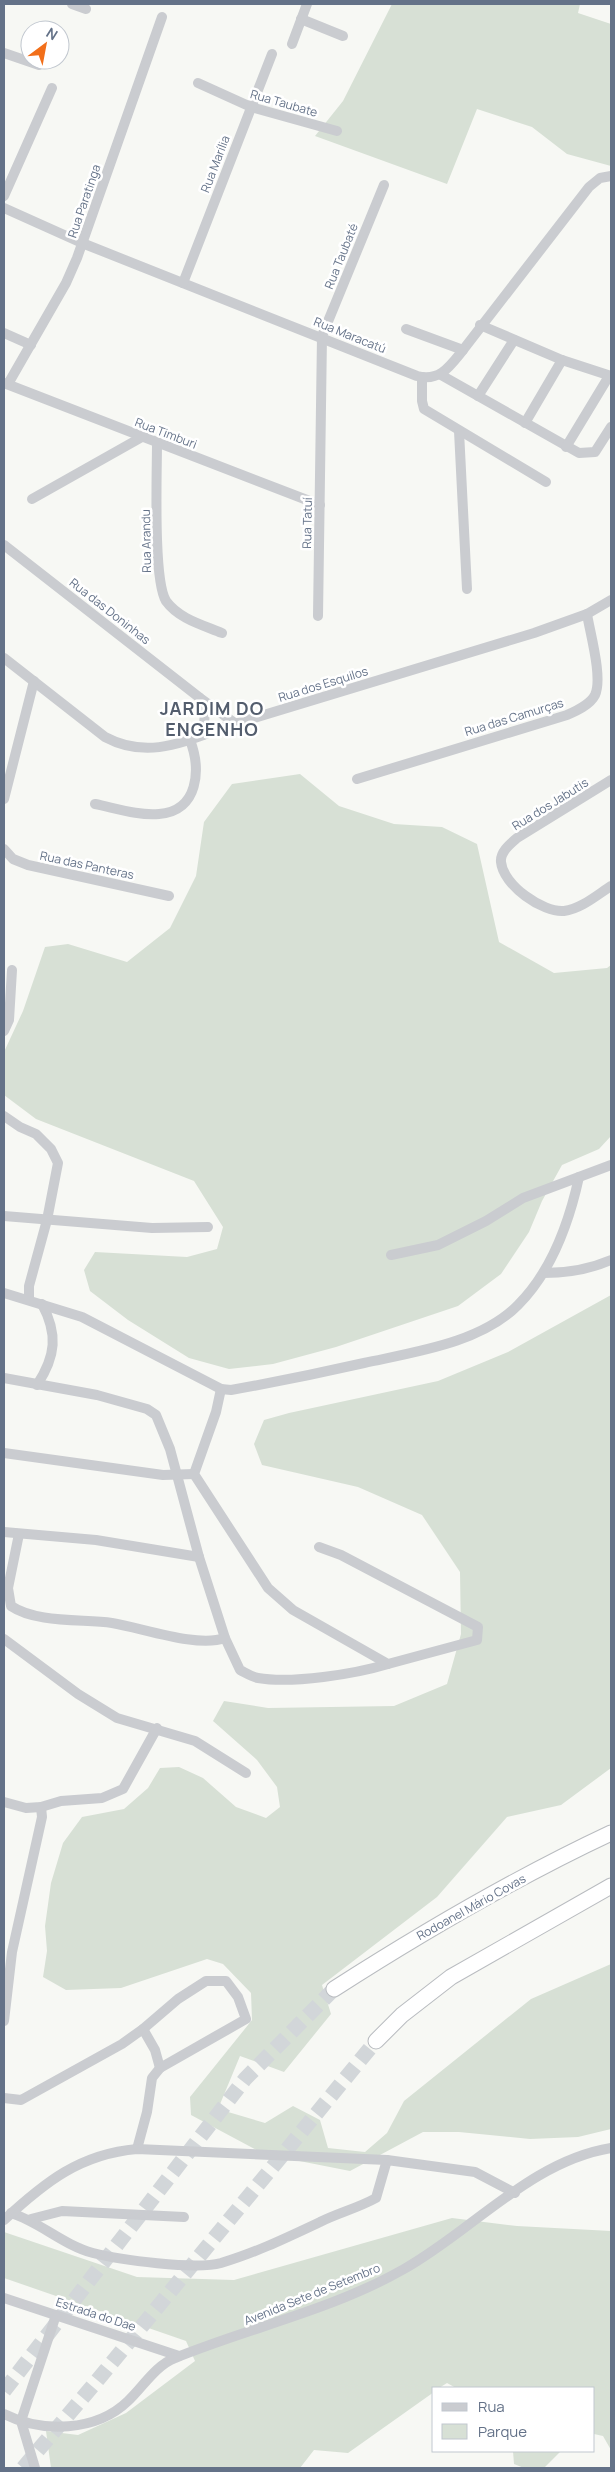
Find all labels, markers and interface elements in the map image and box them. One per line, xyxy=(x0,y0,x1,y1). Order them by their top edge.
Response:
north arrow xyxy=(20,20,70,70)
text: N xyxy=(43,23,61,44)
street label: Rua Taubate xyxy=(248,85,320,121)
street label: Rua Marília xyxy=(196,133,234,195)
street label: Rua Paratinga xyxy=(63,162,105,240)
street label: Rua Taubaté xyxy=(320,221,362,291)
street label: Rua Maracatú xyxy=(311,313,389,357)
street label: Rua Timburi xyxy=(132,413,200,453)
street label: Rua Tatuí xyxy=(298,497,316,549)
street label: Rua Arandu xyxy=(137,509,155,573)
street label: Rua das Doninhas xyxy=(66,574,154,648)
street label: Rua dos Esquilos xyxy=(276,662,370,706)
street label: Rua das Camurças xyxy=(462,694,566,740)
district label: JARDIM DO ENGENHO xyxy=(160,696,264,741)
street label: Rua dos Jabutis xyxy=(509,774,591,834)
street label: Rua das Panteras xyxy=(38,847,136,883)
street label: Rodoanel Mário Covas xyxy=(413,1870,529,1944)
street label: Avenida Sete de Setembro xyxy=(241,2259,383,2329)
street label: Estrada do Dae xyxy=(54,2293,138,2335)
legend xyxy=(432,2387,595,2452)
text: Rua xyxy=(478,2396,505,2417)
text: Parque xyxy=(478,2421,527,2442)

